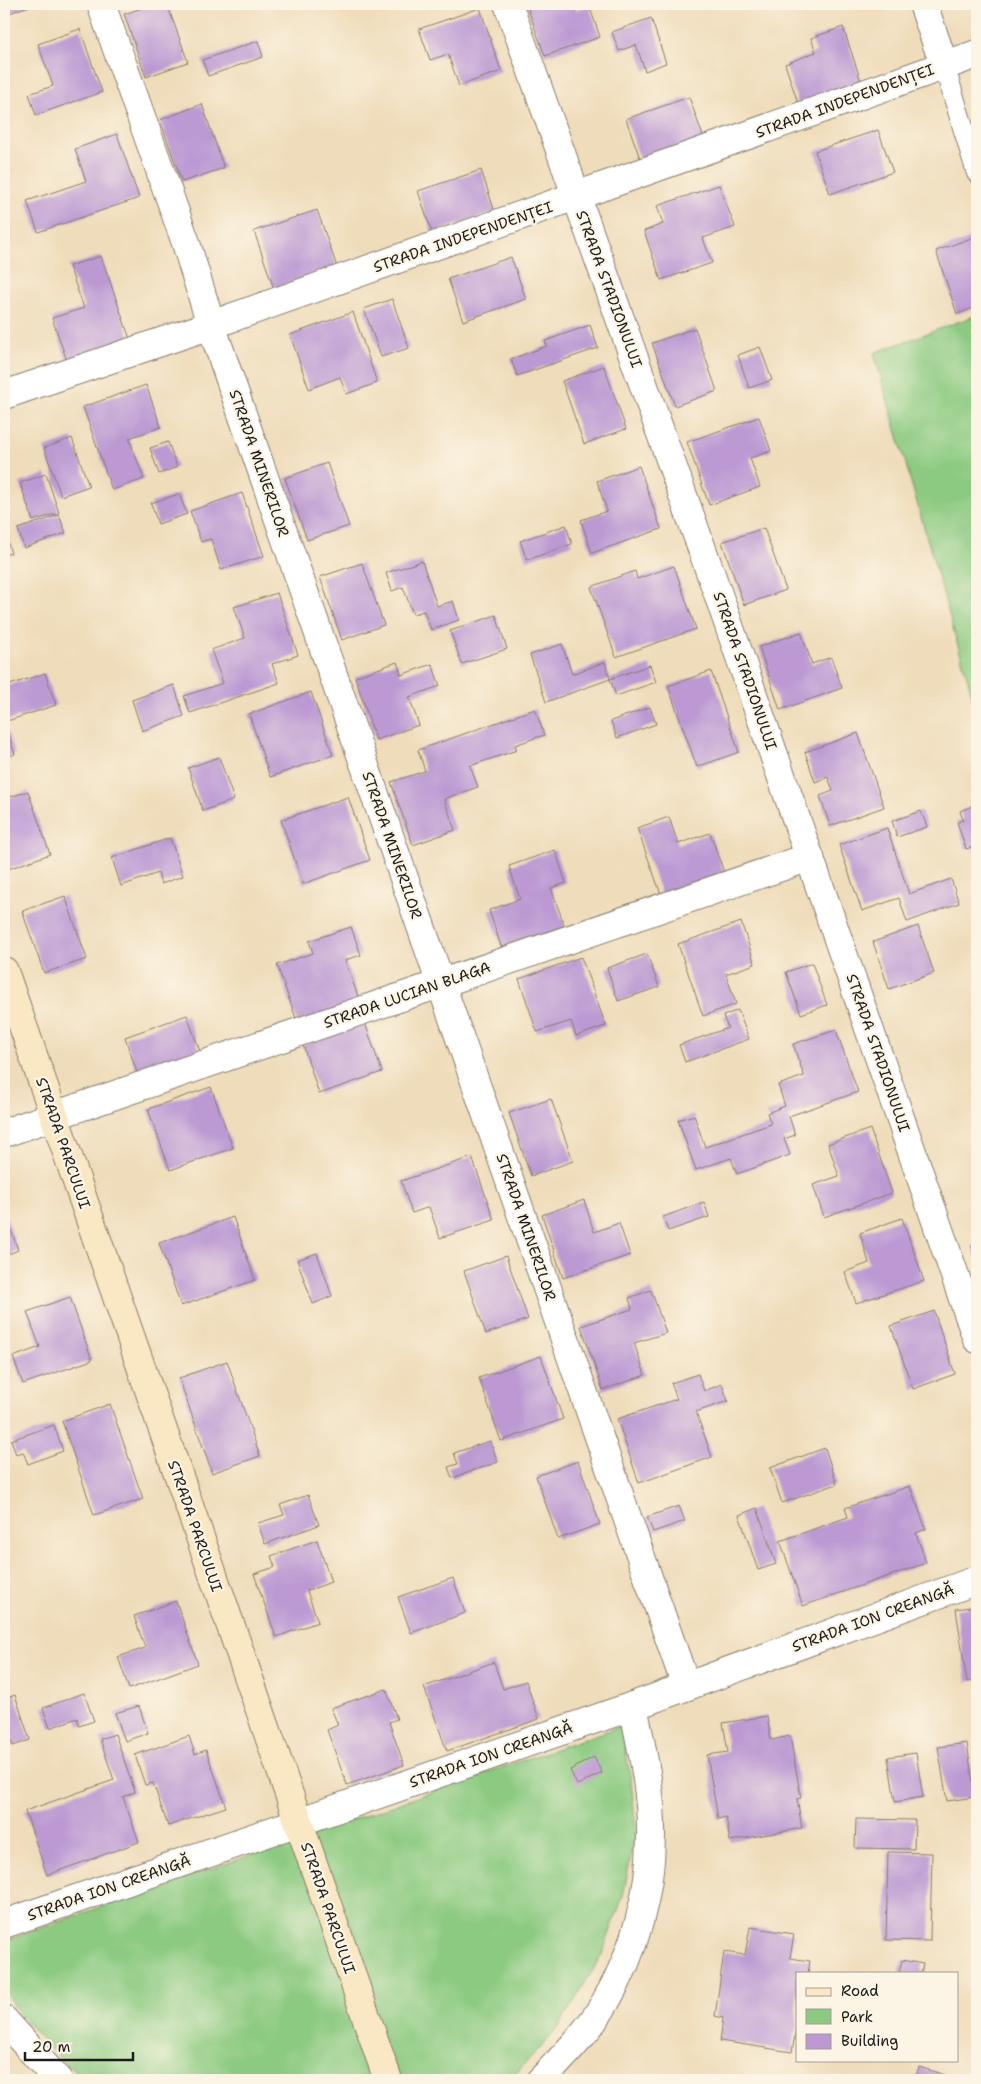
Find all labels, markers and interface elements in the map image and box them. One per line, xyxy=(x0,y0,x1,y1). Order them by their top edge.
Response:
street label: STRADA INDEPENDENȚEI xyxy=(753,59,937,144)
street label: STRADA INDEPENDENȚEI xyxy=(371,197,556,278)
street label: STRADA STADIONULUI xyxy=(571,208,647,370)
street label: STRADA MINERILOR xyxy=(224,387,294,539)
street label: STRADA STADIONULUI xyxy=(709,589,781,753)
street label: STRADA MINERILOR xyxy=(357,769,427,921)
street label: STRADA LUCIAN BLAGA xyxy=(321,957,493,1033)
street label: STRADA STADIONULUI xyxy=(842,971,914,1135)
street label: STRADA PARCULUI xyxy=(31,1074,95,1212)
street label: STRADA MINERILOR xyxy=(491,1151,561,1303)
street label: STRADA PARCULUI xyxy=(163,1457,227,1595)
street label: STRADA ION CREANGĂ xyxy=(789,1578,957,1657)
street label: STRADA ION CREANGĂ xyxy=(406,1717,575,1792)
street label: STRADA PARCULUI xyxy=(296,1839,360,1977)
street label: STRADA ION CREANGĂ xyxy=(24,1850,193,1925)
legend xyxy=(796,1972,958,2062)
text: Road xyxy=(841,1981,879,2001)
text: Park xyxy=(841,2007,873,2027)
scale bar xyxy=(25,2029,132,2061)
text: Building xyxy=(841,2031,898,2051)
text: 20 m xyxy=(32,2037,71,2057)

